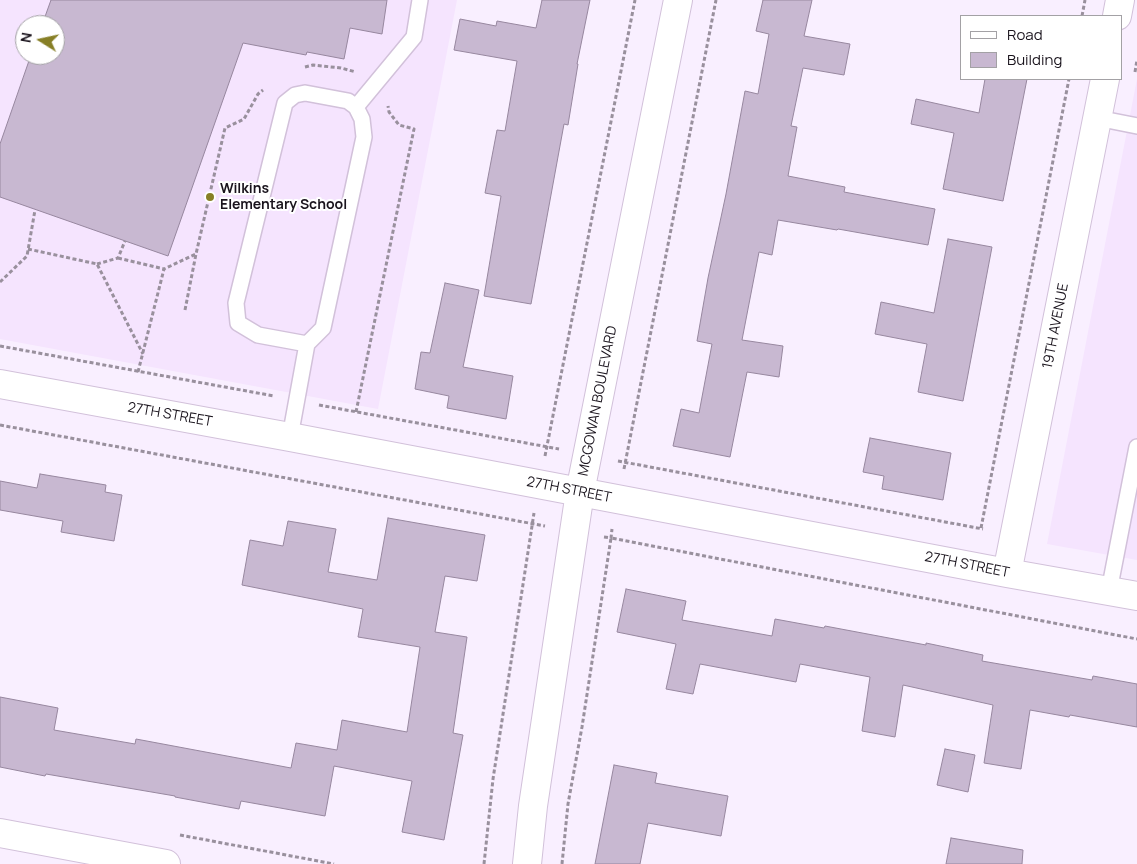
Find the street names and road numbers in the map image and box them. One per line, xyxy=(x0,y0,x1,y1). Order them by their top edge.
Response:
street label: 19TH AVENUE xyxy=(1039,282,1073,370)
street label: MCGOWAN BOULEVARD xyxy=(575,324,621,478)
street label: 27TH STREET xyxy=(126,399,214,431)
street label: 27TH STREET xyxy=(525,474,613,506)
street label: 27TH STREET xyxy=(923,549,1011,581)

